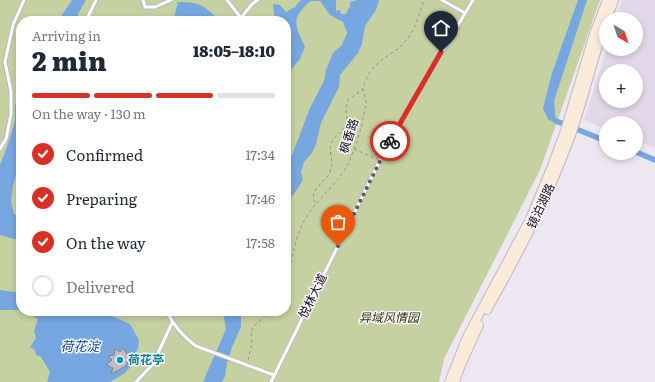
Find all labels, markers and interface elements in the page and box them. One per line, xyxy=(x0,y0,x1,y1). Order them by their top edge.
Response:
pin xyxy=(424,11,458,52)
north arrow xyxy=(599,12,643,56)
map controls xyxy=(599,12,643,160)
icon: home xyxy=(430,17,452,39)
text: Arriving in xyxy=(32,26,101,45)
text: 18:05–18:10 xyxy=(193,39,275,62)
text: 2 min xyxy=(32,40,107,79)
button: + xyxy=(599,64,643,108)
text: On the way · 130 m xyxy=(32,104,146,123)
street label: 枫香路 xyxy=(334,116,362,156)
button: − xyxy=(599,116,643,160)
courier xyxy=(370,121,410,161)
icon: bike xyxy=(379,130,401,152)
icon: check xyxy=(32,143,54,165)
text: Confirmed xyxy=(66,143,143,166)
text: 17:34 xyxy=(245,145,275,164)
street label: 镜泊湖路 xyxy=(522,180,558,231)
icon: check xyxy=(32,187,54,209)
text: Preparing xyxy=(66,187,137,210)
text: 17:46 xyxy=(246,189,275,208)
pin xyxy=(321,205,355,246)
icon: bag xyxy=(327,211,349,233)
icon: check xyxy=(32,231,54,253)
text: On the way xyxy=(66,231,146,254)
text: 17:58 xyxy=(246,233,275,252)
street label: 悦林大道 xyxy=(293,270,331,321)
text: Delivered xyxy=(66,275,135,298)
park label: 异域风情园 xyxy=(359,308,421,326)
water label: 荷花淀 xyxy=(60,336,101,355)
place label: 荷花亭 xyxy=(128,350,164,368)
marker: 荷花亭 xyxy=(115,355,125,365)

